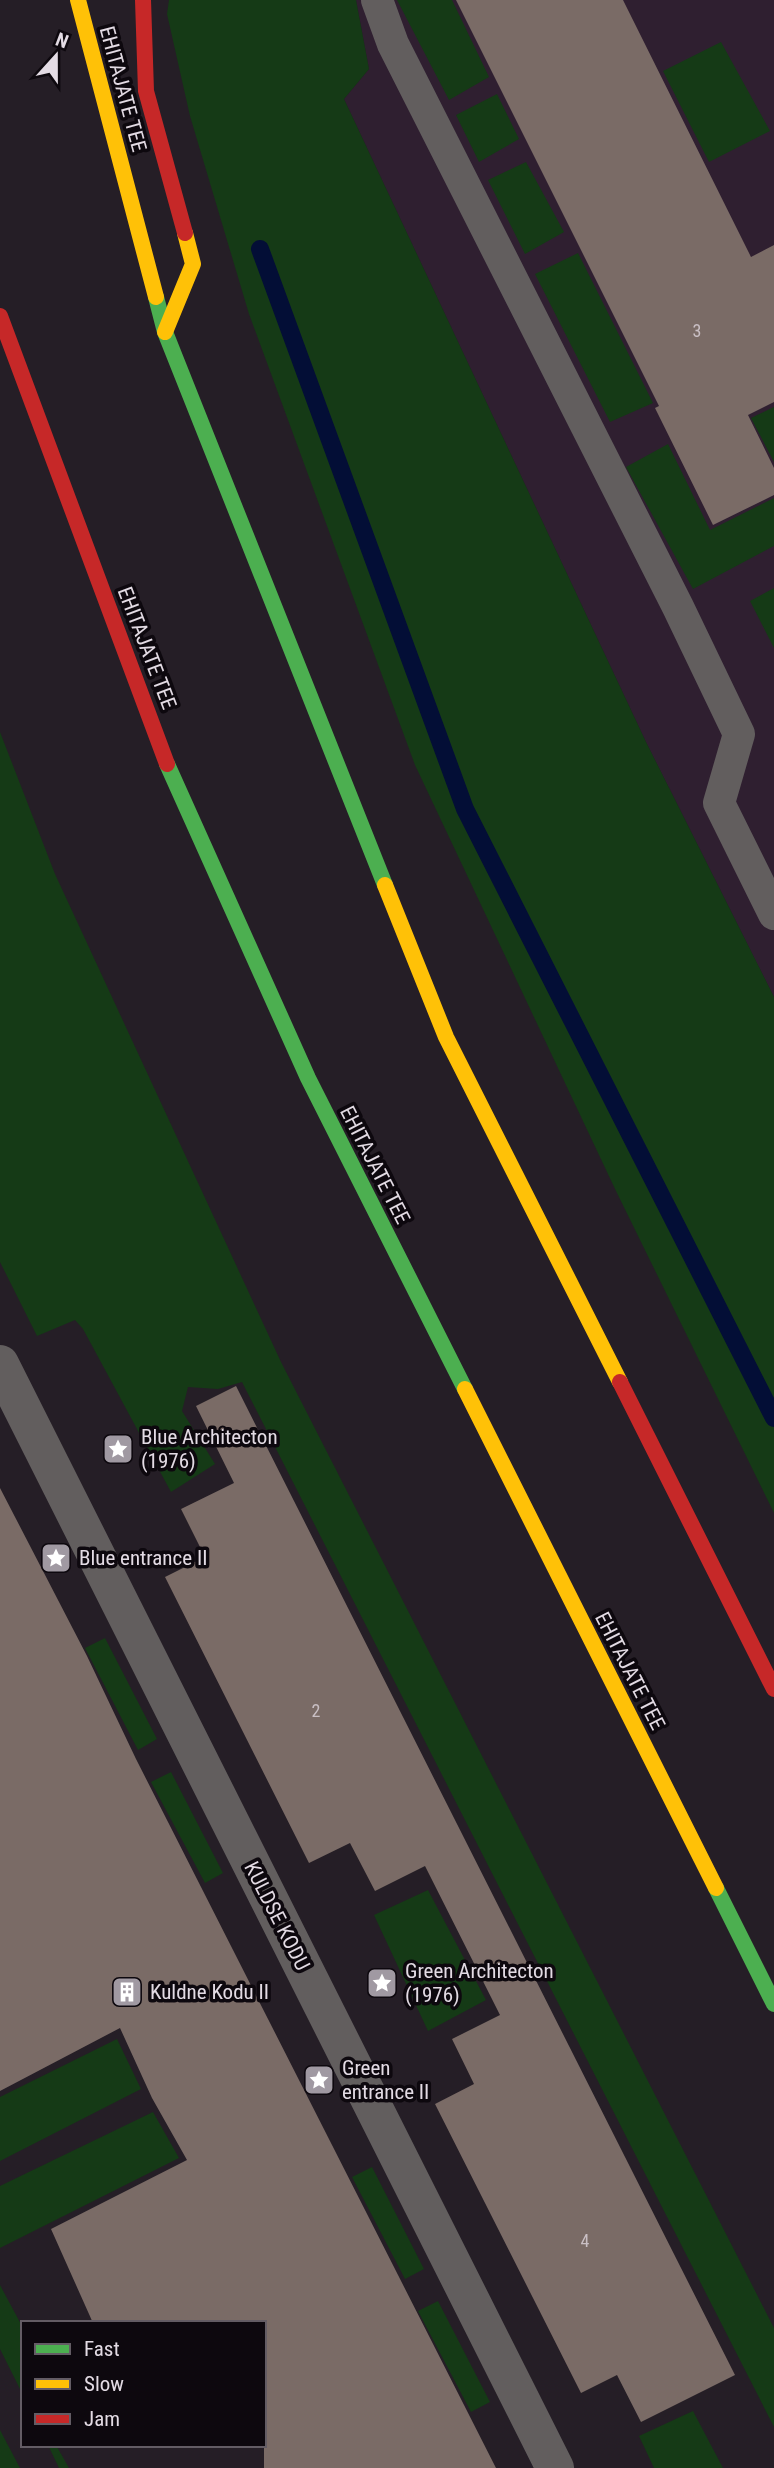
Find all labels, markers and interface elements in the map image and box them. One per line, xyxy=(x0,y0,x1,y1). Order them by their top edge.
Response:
north arrow xyxy=(21,21,91,91)
street label: EHITAJATE TEE xyxy=(95,24,151,154)
text: N xyxy=(52,28,71,53)
house number: 3 xyxy=(693,320,701,341)
street label: EHITAJATE TEE xyxy=(113,584,181,712)
street label: EHITAJATE TEE xyxy=(335,1102,415,1228)
place label: Blue Architecton (1976) xyxy=(141,1425,278,1473)
place icon: Blue Architecton (1976) xyxy=(101,1432,135,1466)
place icon: Blue entrance II xyxy=(39,1541,73,1575)
place label: Blue entrance II xyxy=(79,1546,207,1570)
street label: EHITAJATE TEE xyxy=(590,1608,670,1734)
house number: 2 xyxy=(312,1700,321,1721)
street label: KULDSE KODU xyxy=(239,1858,315,1974)
place label: Green Architecton (1976) xyxy=(405,1959,554,2007)
place icon: Green Architecton (1976) xyxy=(365,1966,399,2000)
building icon: Kuldne Kodu II xyxy=(110,1975,144,2009)
place label: Kuldne Kodu II xyxy=(150,1980,269,2004)
place label: Green entrance II xyxy=(342,2056,429,2104)
place icon: Green entrance II xyxy=(302,2063,336,2097)
house number: 4 xyxy=(581,2230,590,2251)
legend xyxy=(21,2321,266,2447)
text: Fast xyxy=(84,2337,120,2361)
text: Slow xyxy=(84,2372,124,2396)
text: Jam xyxy=(84,2407,120,2431)

